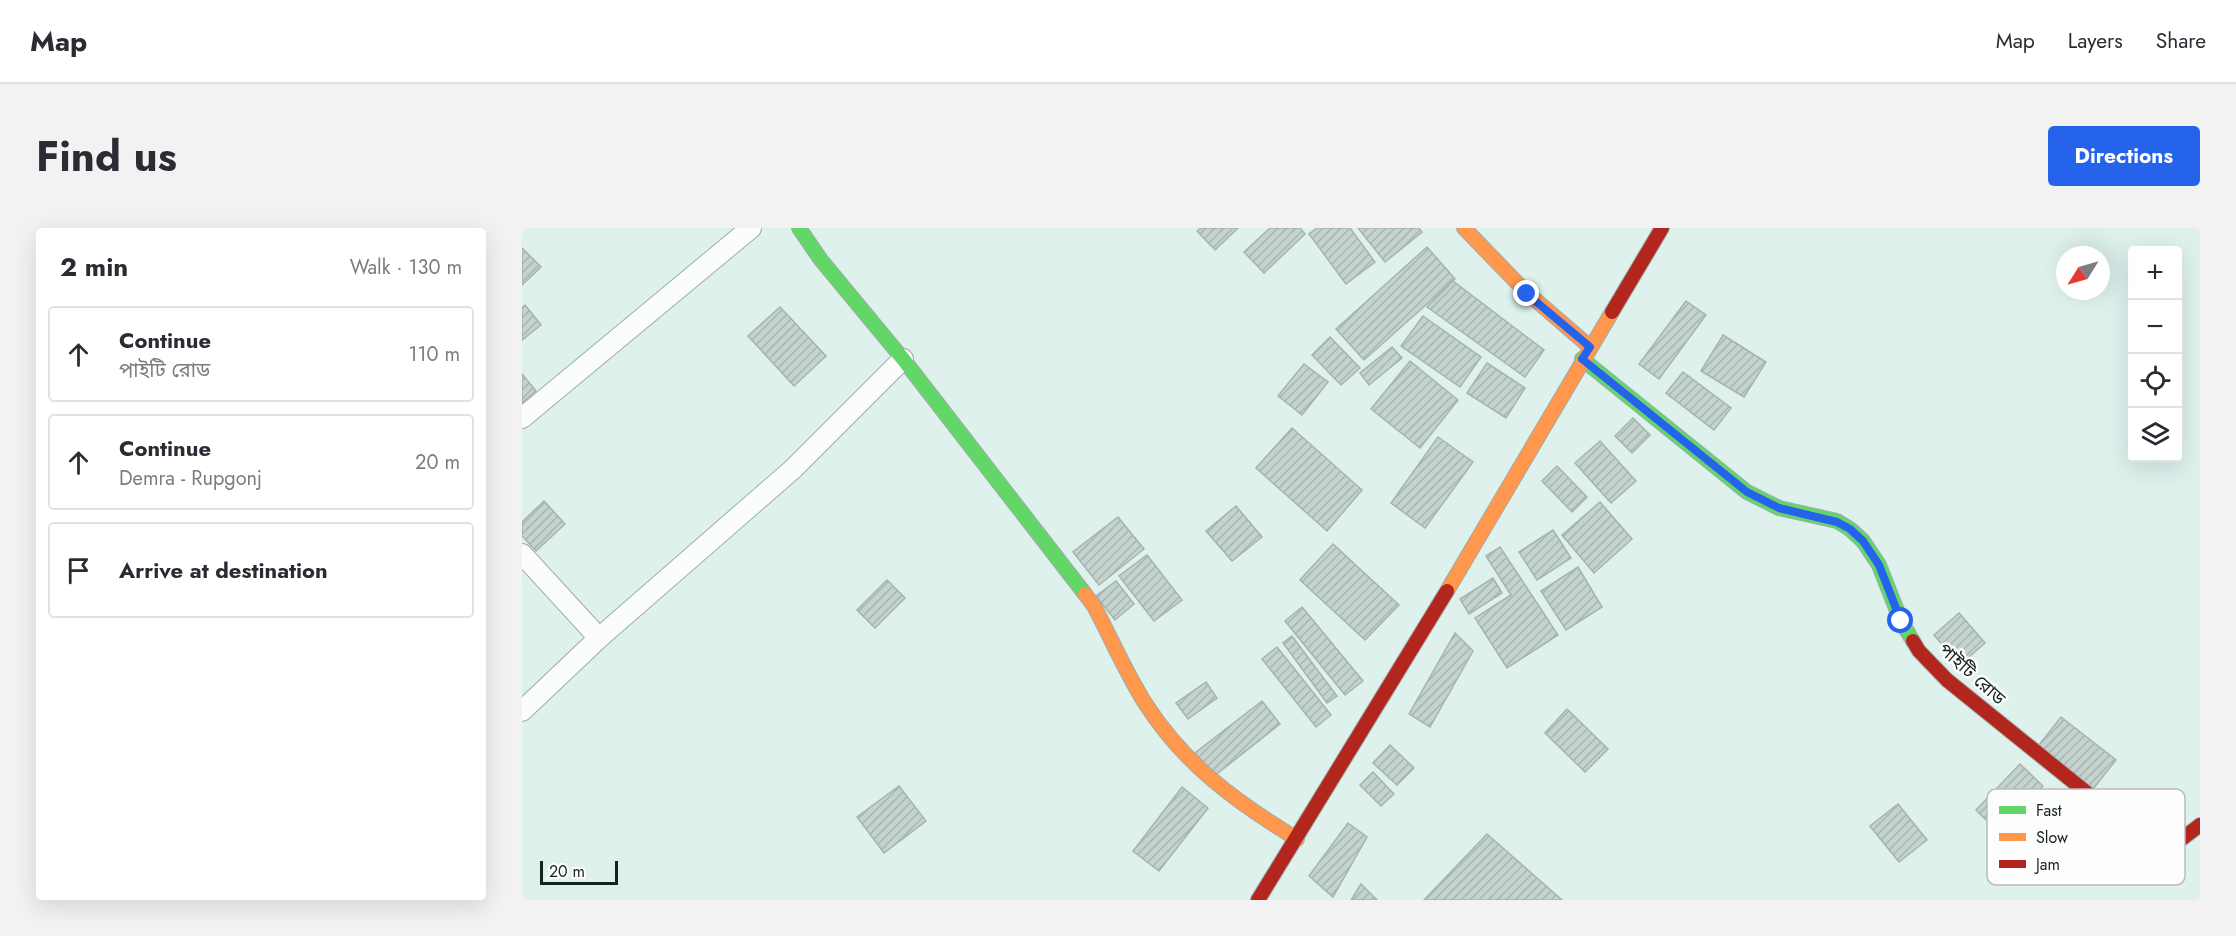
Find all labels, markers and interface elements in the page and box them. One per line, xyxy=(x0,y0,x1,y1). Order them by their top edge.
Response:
text: Map xyxy=(30,21,87,62)
text: Map xyxy=(1996,26,2035,56)
text: Layers xyxy=(2068,26,2123,56)
text: Share xyxy=(2156,26,2206,56)
text: Find us xyxy=(36,126,177,187)
button: Directions xyxy=(2048,126,2200,186)
north arrow xyxy=(2056,246,2110,300)
map controls xyxy=(2128,246,2182,462)
button: + xyxy=(2128,246,2182,300)
text: 2 min xyxy=(60,248,128,286)
text: Walk · 130 m xyxy=(350,253,462,282)
route end xyxy=(1513,280,1539,306)
button: − xyxy=(2128,300,2182,354)
text: Continue xyxy=(119,324,211,356)
icon: ahead xyxy=(62,338,95,371)
text: 110 m xyxy=(408,340,460,369)
button: locate xyxy=(2128,354,2182,408)
text: পাইটি রোড xyxy=(119,356,210,385)
button: layers xyxy=(2128,408,2182,462)
text: Continue xyxy=(119,432,211,464)
icon: ahead xyxy=(62,446,95,479)
text: 20 m xyxy=(415,448,460,477)
text: Demra - Rupgonj xyxy=(119,464,262,493)
icon: arrive xyxy=(62,554,95,587)
text: Arrive at destination xyxy=(119,554,328,586)
route start xyxy=(1887,607,1913,633)
street label: পাইটি রোড xyxy=(1933,637,2011,711)
legend xyxy=(1987,789,2185,885)
text: Fast xyxy=(2036,799,2062,822)
text: Slow xyxy=(2036,826,2068,849)
text: Jam xyxy=(2034,853,2060,876)
scale bar xyxy=(540,858,618,886)
text: 20 m xyxy=(549,860,585,883)

